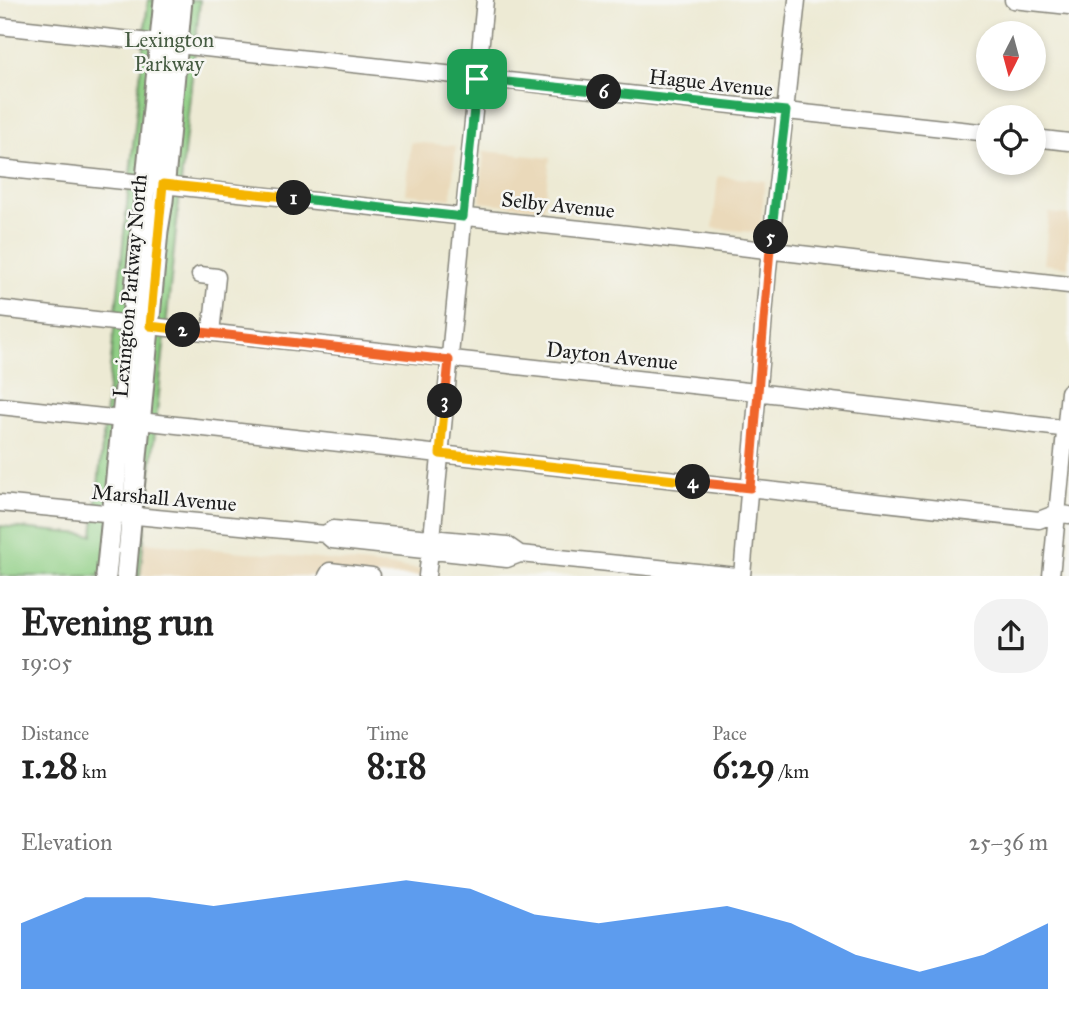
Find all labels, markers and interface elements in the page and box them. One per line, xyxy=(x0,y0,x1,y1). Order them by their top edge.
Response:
north arrow xyxy=(976,21,1046,91)
map controls xyxy=(976,21,1046,175)
park label: Lexington Parkway xyxy=(124,27,214,77)
pin xyxy=(447,49,507,109)
icon: arrive xyxy=(458,60,496,98)
street label: Hague Avenue xyxy=(648,64,775,102)
pin: 6 xyxy=(586,74,622,110)
text: 6 xyxy=(599,80,608,103)
button: locate xyxy=(976,105,1046,175)
street label: Lexington Parkway North xyxy=(107,173,153,399)
pin: 1 xyxy=(276,180,312,216)
text: 1 xyxy=(290,186,297,209)
street label: Selby Avenue xyxy=(500,186,616,224)
pin: 5 xyxy=(754,219,788,254)
text: 5 xyxy=(766,225,775,248)
pin: 2 xyxy=(166,312,200,348)
text: 2 xyxy=(178,318,187,341)
street label: Dayton Avenue xyxy=(545,336,679,376)
pin: 3 xyxy=(428,384,462,418)
text: 3 xyxy=(441,389,448,412)
pin: 4 xyxy=(676,464,710,500)
text: 4 xyxy=(687,470,698,493)
street label: Marshall Avenue xyxy=(90,479,238,517)
text: Evening run xyxy=(21,599,214,645)
button: share xyxy=(974,599,1048,673)
text: 19:05 xyxy=(21,648,72,676)
text: Distance xyxy=(21,722,89,745)
text: Time xyxy=(367,722,409,745)
text: Pace xyxy=(712,722,747,745)
text: 1.28 xyxy=(21,745,78,788)
text: 8:18 xyxy=(367,745,427,788)
text: 6:29 xyxy=(712,745,775,788)
text: km xyxy=(78,760,107,783)
text: /km xyxy=(775,760,809,783)
text: Elevation xyxy=(21,828,112,856)
text: 25–36 m xyxy=(969,828,1048,856)

